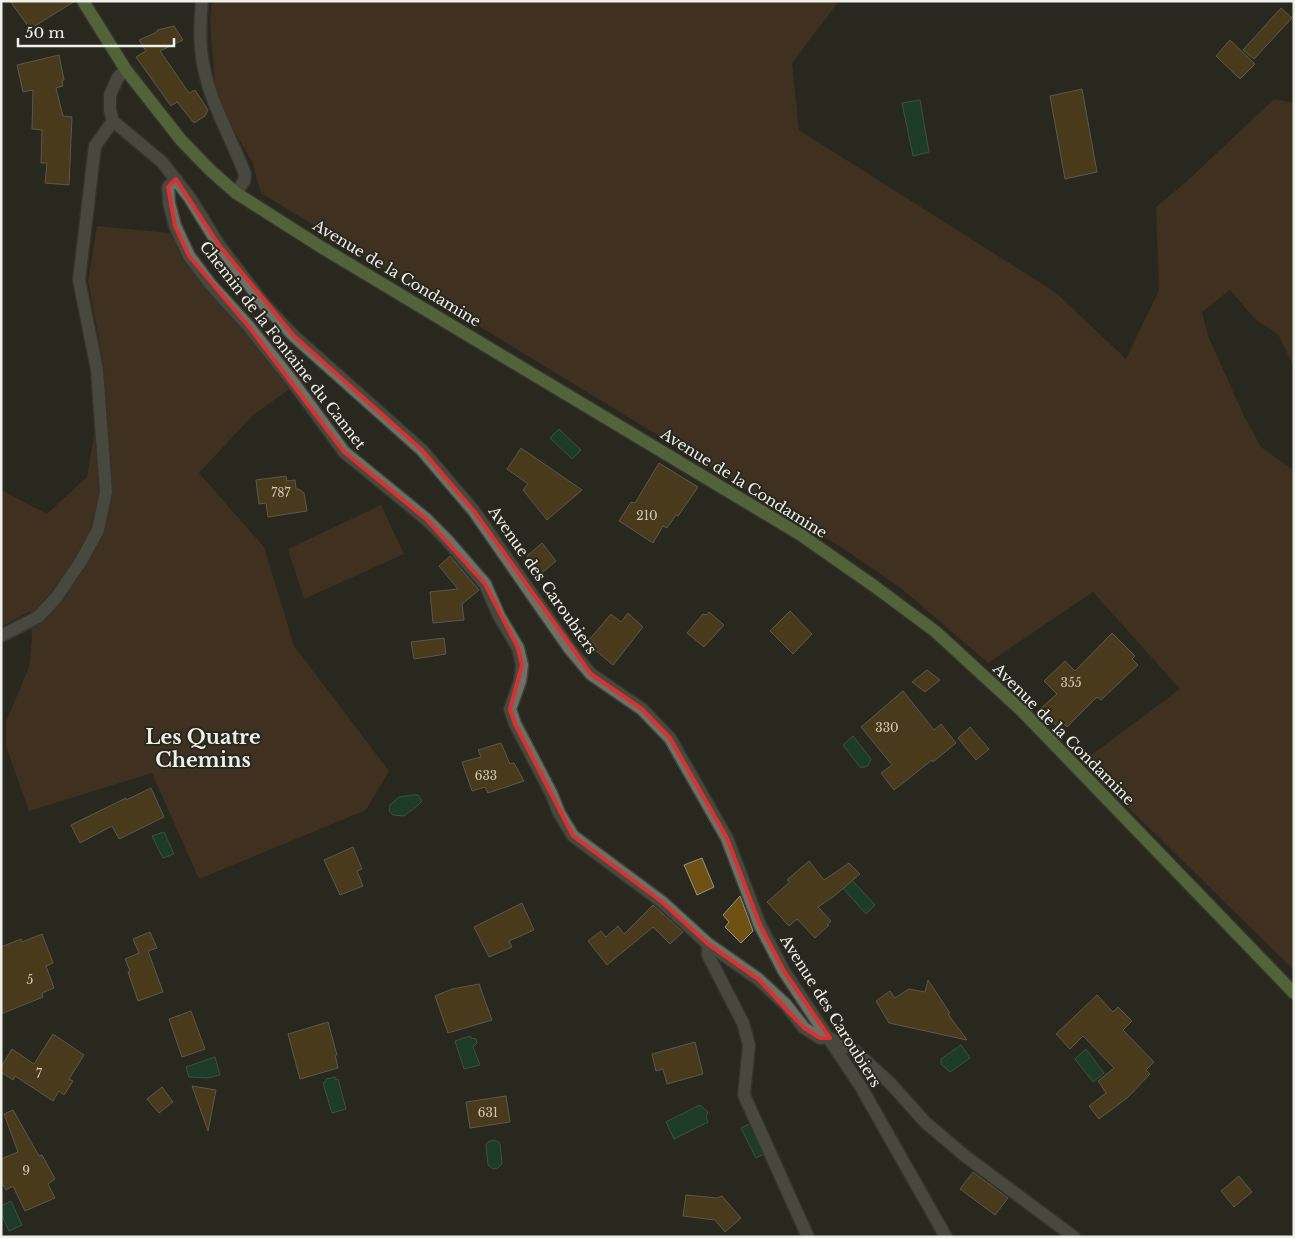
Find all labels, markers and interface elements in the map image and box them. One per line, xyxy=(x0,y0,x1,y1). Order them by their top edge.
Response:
scale bar xyxy=(18,15,174,47)
text: 50 m xyxy=(25,23,65,42)
street label: Avenue de la Condamine xyxy=(309,215,484,331)
street label: Chemin de la Fontaine du Cannet xyxy=(196,237,370,453)
street label: Avenue de la Condamine xyxy=(656,423,831,542)
house number: 787 xyxy=(271,485,292,500)
street label: Avenue des Caroubiers xyxy=(484,502,601,658)
house number: 210 xyxy=(636,508,658,523)
street label: Avenue de la Condamine xyxy=(989,659,1139,809)
house number: 355 xyxy=(1060,675,1082,690)
house number: 330 xyxy=(875,720,899,735)
district label: Les Quatre Chemins xyxy=(145,725,261,772)
house number: 633 xyxy=(475,768,497,783)
street label: Avenue des Caroubiers xyxy=(776,931,886,1091)
house number: 5 xyxy=(27,972,34,987)
house number: 7 xyxy=(36,1066,43,1081)
house number: 631 xyxy=(478,1105,498,1120)
house number: 9 xyxy=(22,1163,30,1178)

